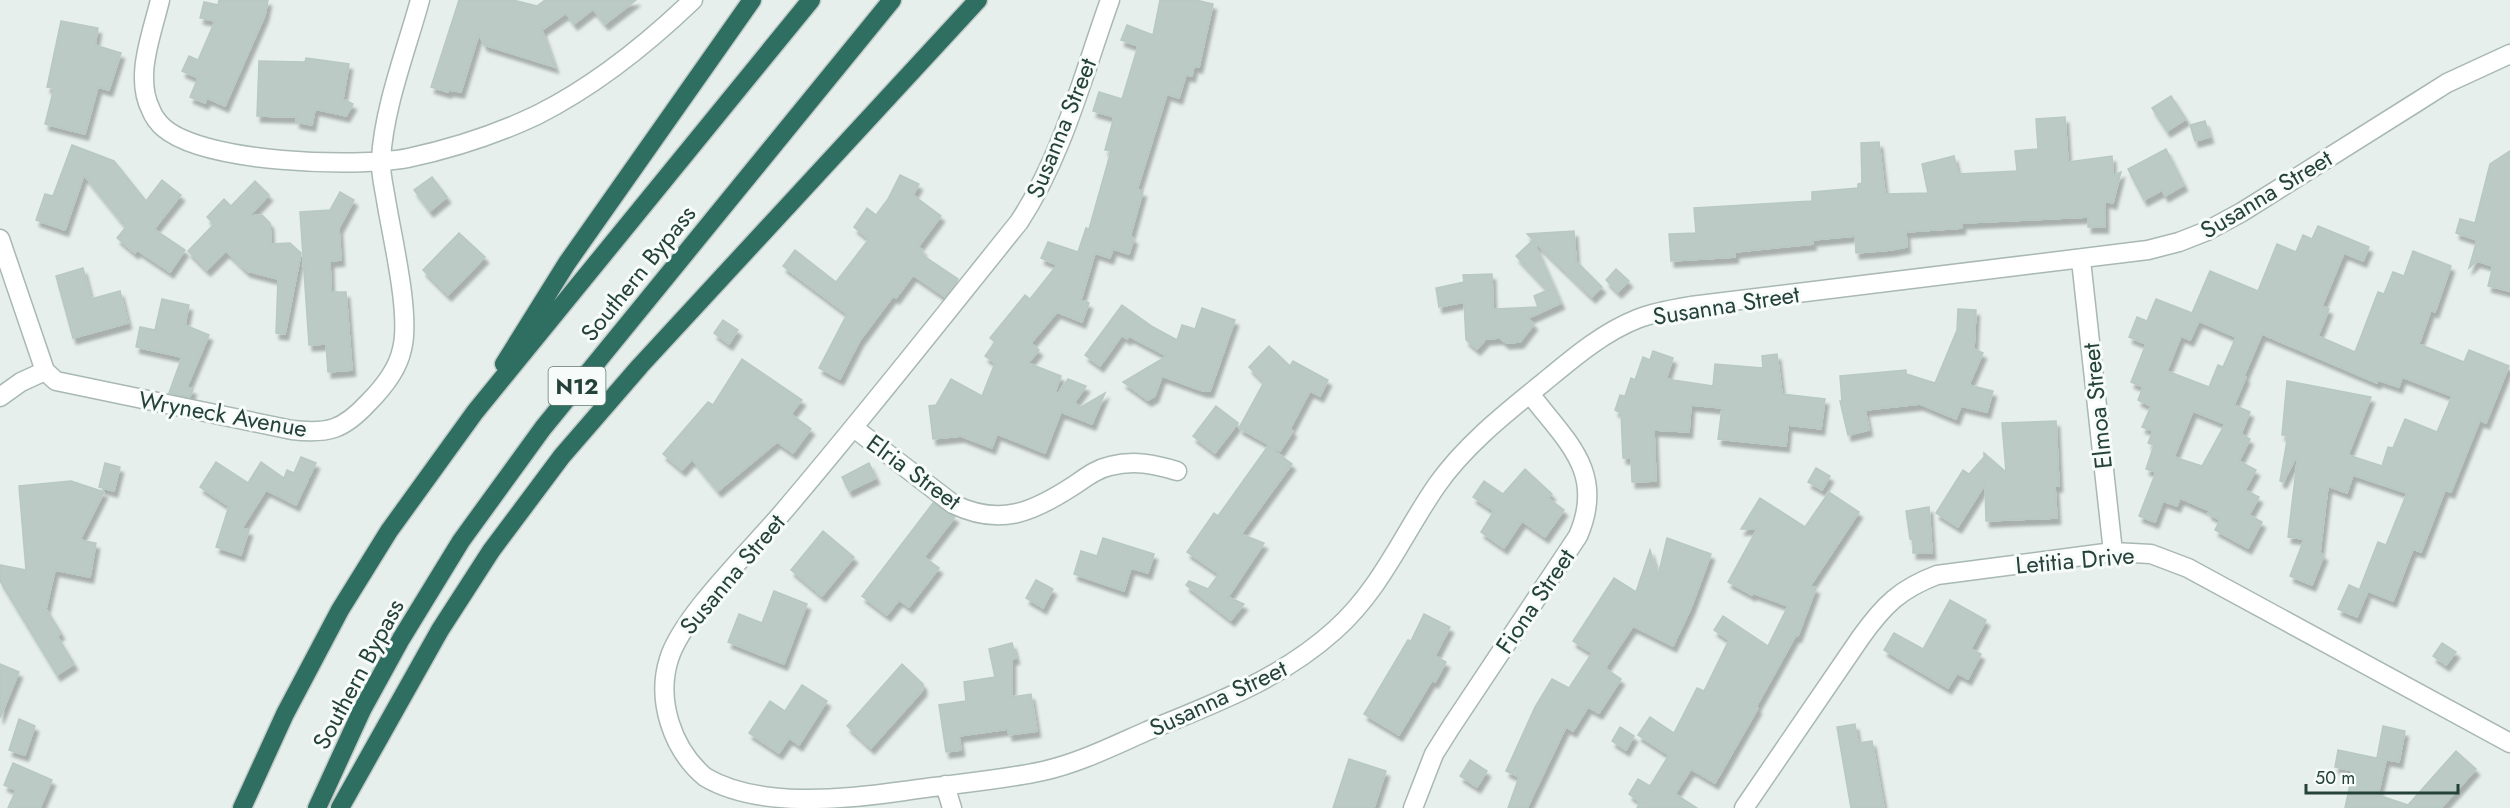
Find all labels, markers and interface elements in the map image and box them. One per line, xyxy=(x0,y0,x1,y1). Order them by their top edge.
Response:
street label: Susanna Street xyxy=(1017,53,1105,203)
street label: Susanna Street xyxy=(2193,141,2339,247)
street label: Southern Bypass xyxy=(572,197,704,349)
street label: Susanna Street xyxy=(1650,276,1802,334)
street label: Elmoa Street xyxy=(2073,341,2121,471)
road number: N12 xyxy=(548,367,606,405)
street label: Wryneck Avenue xyxy=(136,382,310,446)
street label: Elria Street xyxy=(860,426,969,518)
street label: Susanna Street xyxy=(671,506,793,642)
street label: Letitia Drive xyxy=(2014,537,2136,583)
street label: Fiona Street xyxy=(1487,541,1583,661)
street label: Southern Bypass xyxy=(304,592,412,756)
street label: Susanna Street xyxy=(1143,651,1293,745)
scale bar xyxy=(2306,757,2458,795)
text: 50 m xyxy=(2315,765,2355,791)

